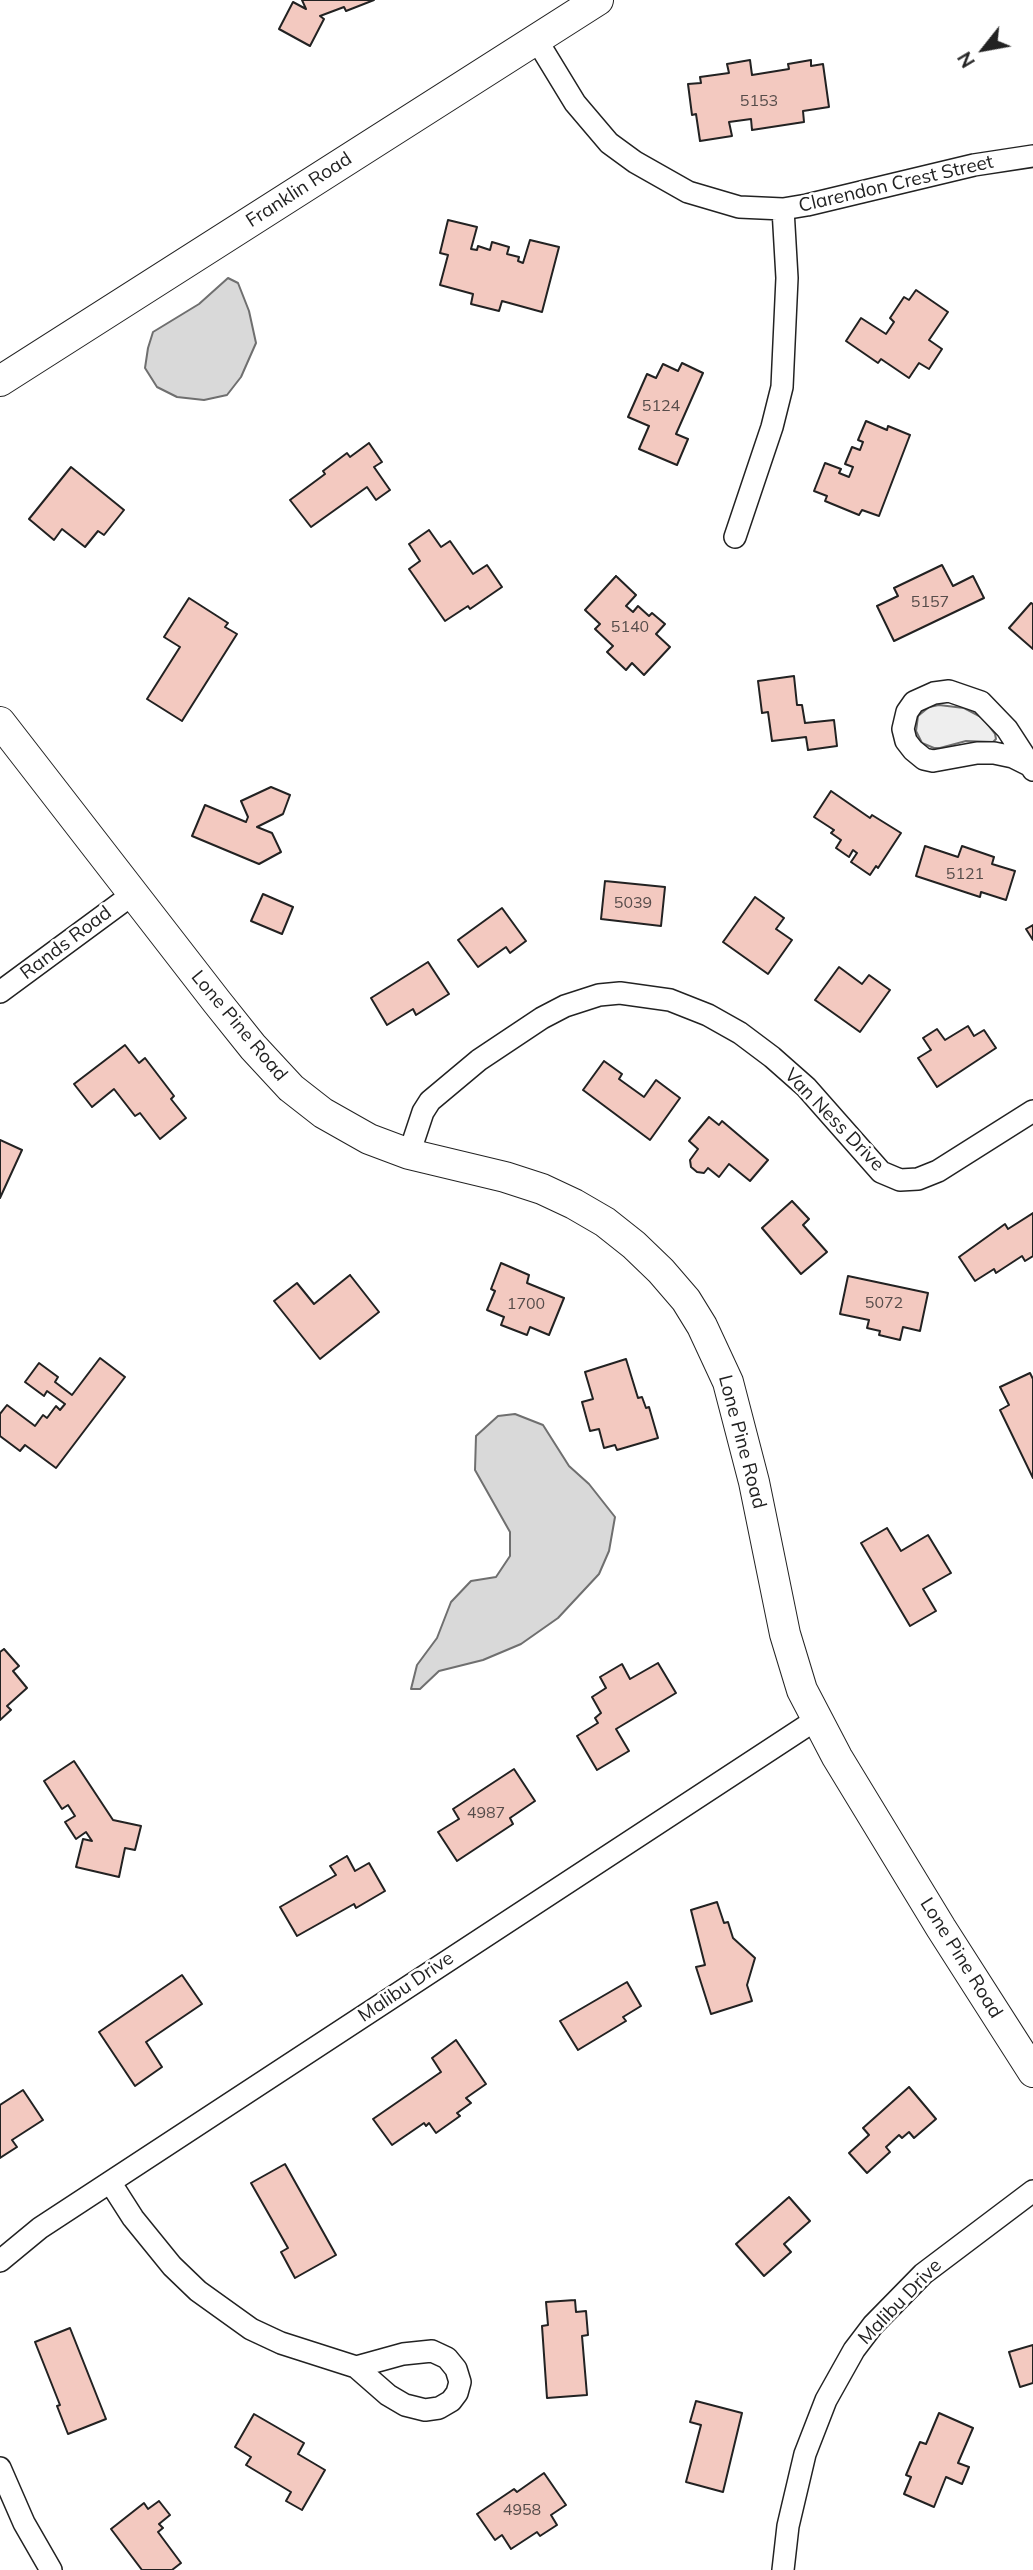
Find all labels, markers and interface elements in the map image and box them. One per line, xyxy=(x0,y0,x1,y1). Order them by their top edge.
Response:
north arrow xyxy=(949,14,1019,84)
text: N xyxy=(952,47,980,72)
house number: 5153 xyxy=(740,91,778,111)
street label: Franklin Road xyxy=(242,147,356,233)
street label: Clarendon Crest Street xyxy=(796,150,996,218)
house number: 5124 xyxy=(642,396,680,416)
house number: 5157 xyxy=(911,592,949,612)
house number: 5140 xyxy=(611,617,649,637)
house number: 5121 xyxy=(946,864,984,884)
house number: 5039 xyxy=(614,893,652,913)
street label: Rands Road xyxy=(16,901,116,985)
street label: Lone Pine Road xyxy=(186,966,292,1086)
street label: Van Ness Drive xyxy=(779,1064,889,1176)
house number: 5072 xyxy=(865,1293,903,1313)
house number: 1700 xyxy=(507,1294,545,1314)
street label: Lone Pine Road xyxy=(713,1373,771,1511)
house number: 4987 xyxy=(467,1803,505,1823)
street label: Lone Pine Road xyxy=(915,1894,1007,2022)
street label: Malibu Drive xyxy=(354,1947,458,2027)
street label: Malibu Drive xyxy=(854,2255,946,2349)
house number: 4958 xyxy=(503,2500,541,2520)

